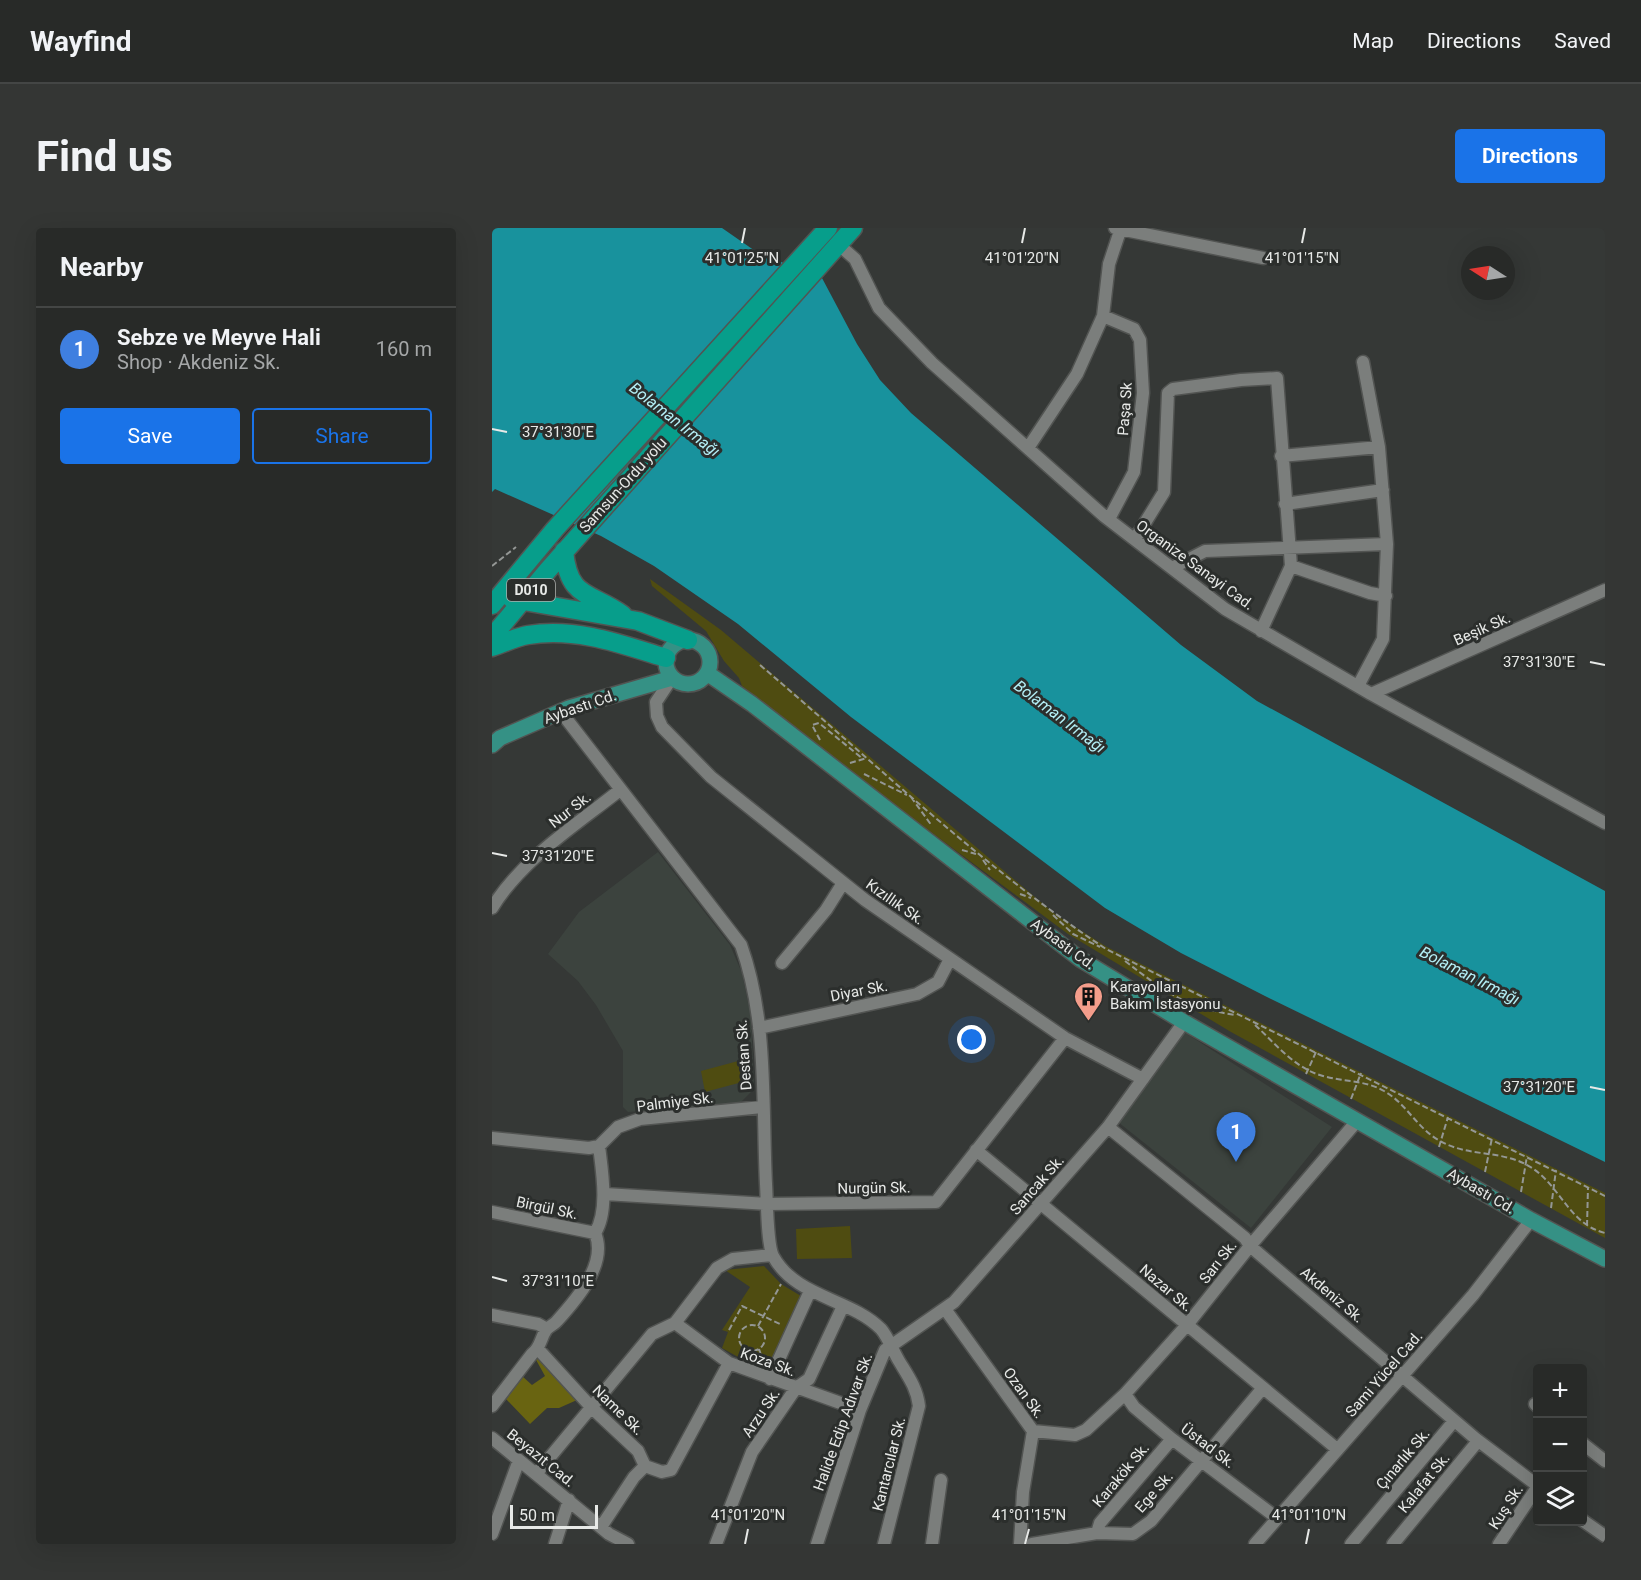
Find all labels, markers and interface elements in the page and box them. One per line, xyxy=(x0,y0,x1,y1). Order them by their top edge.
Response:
text: Wayfind xyxy=(30,25,131,58)
text: Map xyxy=(1352,29,1394,53)
text: Directions xyxy=(1427,29,1521,53)
text: Saved xyxy=(1554,29,1611,53)
button: Directions xyxy=(1455,129,1605,183)
text: Find us xyxy=(36,132,173,181)
north arrow xyxy=(1461,246,1515,300)
text: 41°01'25"N xyxy=(705,249,779,267)
text: 41°01'20"N xyxy=(985,249,1059,267)
text: 41°01'15"N xyxy=(1265,249,1339,267)
text: Nearby xyxy=(60,252,143,282)
text: Sebze ve Meyve Hali xyxy=(117,325,321,350)
text: 1 xyxy=(74,337,85,361)
text: 160 m xyxy=(376,337,432,361)
text: Shop · Akdeniz Sk. xyxy=(117,350,281,374)
water label: Bolaman Irmağı xyxy=(626,378,724,461)
street label: Paşa Sk xyxy=(1114,381,1136,436)
button: Save xyxy=(60,408,240,464)
button: Share xyxy=(252,408,432,464)
text: 37°31'30"E xyxy=(522,423,595,441)
street label: Samsun-Ordu yolu xyxy=(576,434,670,536)
street label: Organize Sanayi Cad. xyxy=(1133,516,1257,614)
road number: D010 xyxy=(507,579,555,601)
street label: Beşik Sk. xyxy=(1451,608,1513,650)
text: 37°31'30"E xyxy=(1503,653,1576,671)
water label: Bolaman Irmağı xyxy=(1010,676,1109,757)
street label: Aybastı Cd. xyxy=(541,686,619,728)
street label: Nur Sk. xyxy=(545,788,595,832)
text: 37°31'20"E xyxy=(522,847,595,865)
street label: Kızıllık Sk. xyxy=(862,875,928,929)
street label: Aybastı Cd. xyxy=(1027,915,1099,973)
water label: Bolaman Irmağı xyxy=(1417,942,1523,1009)
street label: Diyar Sk. xyxy=(829,977,889,1005)
place label: Karayolları Bakım İstasyonu xyxy=(1110,978,1220,1013)
building icon: Karayolları Bakım İstasyonu xyxy=(1073,980,1105,1022)
street label: Destan Sk. xyxy=(733,1019,755,1091)
your location xyxy=(957,1025,986,1054)
text: 37°31'20"E xyxy=(1503,1078,1576,1096)
street label: Palmiye Sk. xyxy=(636,1088,714,1116)
pin: 1 xyxy=(1216,1112,1256,1162)
street label: Sancak Sk. xyxy=(1006,1151,1068,1219)
street label: Aybastı Cd. xyxy=(1444,1164,1518,1218)
street label: Nurgün Sk. xyxy=(837,1178,911,1198)
street label: Birgül Sk. xyxy=(515,1193,579,1223)
street label: Sarı Sk. xyxy=(1196,1237,1240,1287)
street label: Nazar Sk. xyxy=(1136,1261,1196,1315)
street label: Akdeniz Sk. xyxy=(1297,1263,1367,1327)
text: 37°31'10"E xyxy=(522,1272,595,1290)
street label: Sami Yücel Cad. xyxy=(1342,1327,1426,1421)
street label: Koza Sk. xyxy=(738,1344,798,1380)
street label: Halide Edip Adıvar Sk. xyxy=(810,1351,876,1493)
street label: Ozan Sk. xyxy=(1000,1364,1048,1422)
map controls xyxy=(1533,1364,1587,1526)
button: + xyxy=(1533,1364,1587,1418)
street label: Name Sk. xyxy=(589,1381,647,1439)
street label: Arzu Sk. xyxy=(738,1385,784,1441)
street label: Kantarcılar Sk. xyxy=(869,1415,909,1513)
button: − xyxy=(1533,1418,1587,1472)
street label: Üstad Sk. xyxy=(1177,1420,1239,1472)
street label: Beyazıt Cad. xyxy=(503,1425,579,1491)
street label: Çınarlık Sk. xyxy=(1372,1425,1434,1493)
street label: Karakök Sk. xyxy=(1089,1439,1153,1511)
street label: Kalafat Sk. xyxy=(1394,1449,1454,1517)
street label: Ege Sk. xyxy=(1131,1468,1177,1516)
button: layers xyxy=(1533,1472,1587,1526)
street label: Kuş Sk. xyxy=(1485,1481,1527,1533)
scale bar xyxy=(510,1502,598,1530)
text: 50 m xyxy=(519,1506,555,1525)
text: 41°01'20"N xyxy=(711,1506,785,1524)
text: 41°01'15"N xyxy=(992,1506,1066,1524)
text: 41°01'10"N xyxy=(1272,1506,1346,1524)

